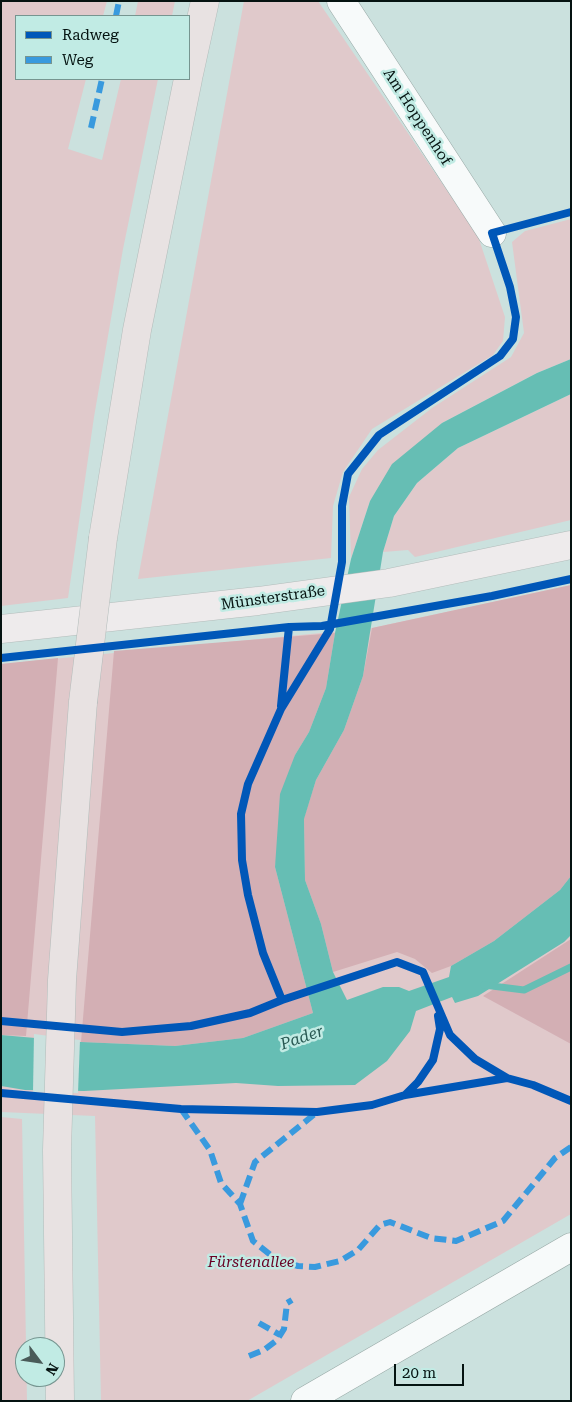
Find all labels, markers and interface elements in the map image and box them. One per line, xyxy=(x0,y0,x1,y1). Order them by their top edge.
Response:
legend xyxy=(15,15,190,80)
text: Radweg xyxy=(62,26,119,44)
text: Weg xyxy=(62,51,93,69)
street label: Am Hoppenhof xyxy=(379,65,455,169)
street label: Münsterstraße xyxy=(220,582,326,614)
water label: Pader xyxy=(278,1022,326,1054)
park label: Fürstenallee xyxy=(208,1254,294,1272)
north arrow xyxy=(15,1337,65,1387)
scale bar xyxy=(397,1354,467,1386)
text: N xyxy=(42,1360,62,1378)
text: 20 m xyxy=(402,1364,436,1382)

